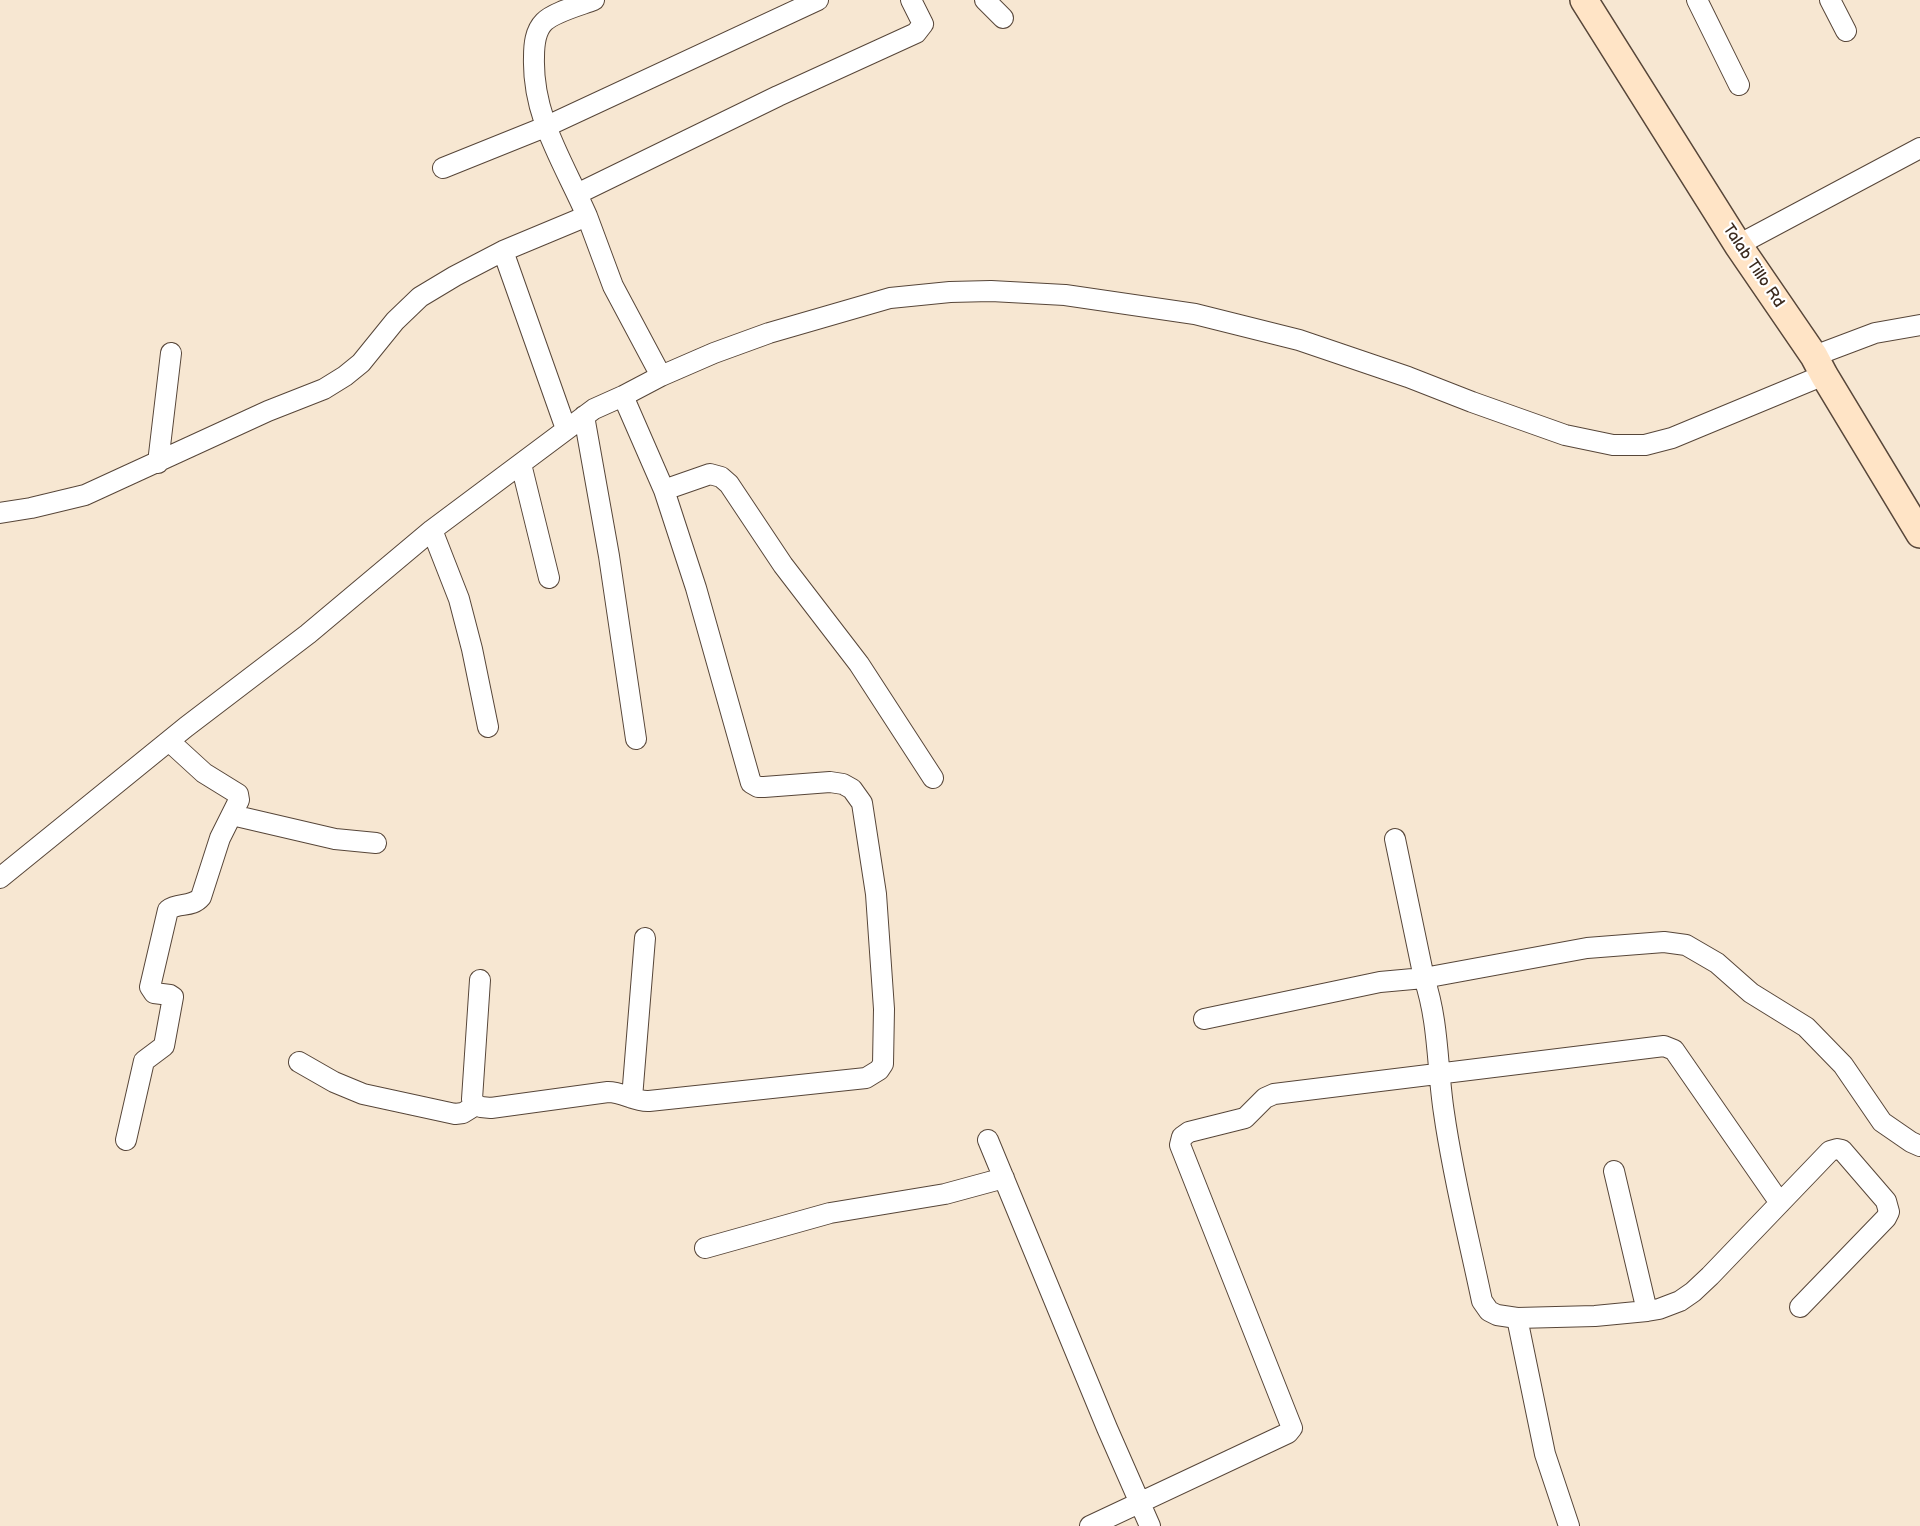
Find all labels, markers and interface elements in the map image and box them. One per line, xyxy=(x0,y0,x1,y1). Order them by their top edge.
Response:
street label: Talab Tillo Rd xyxy=(1718,221,1788,311)

